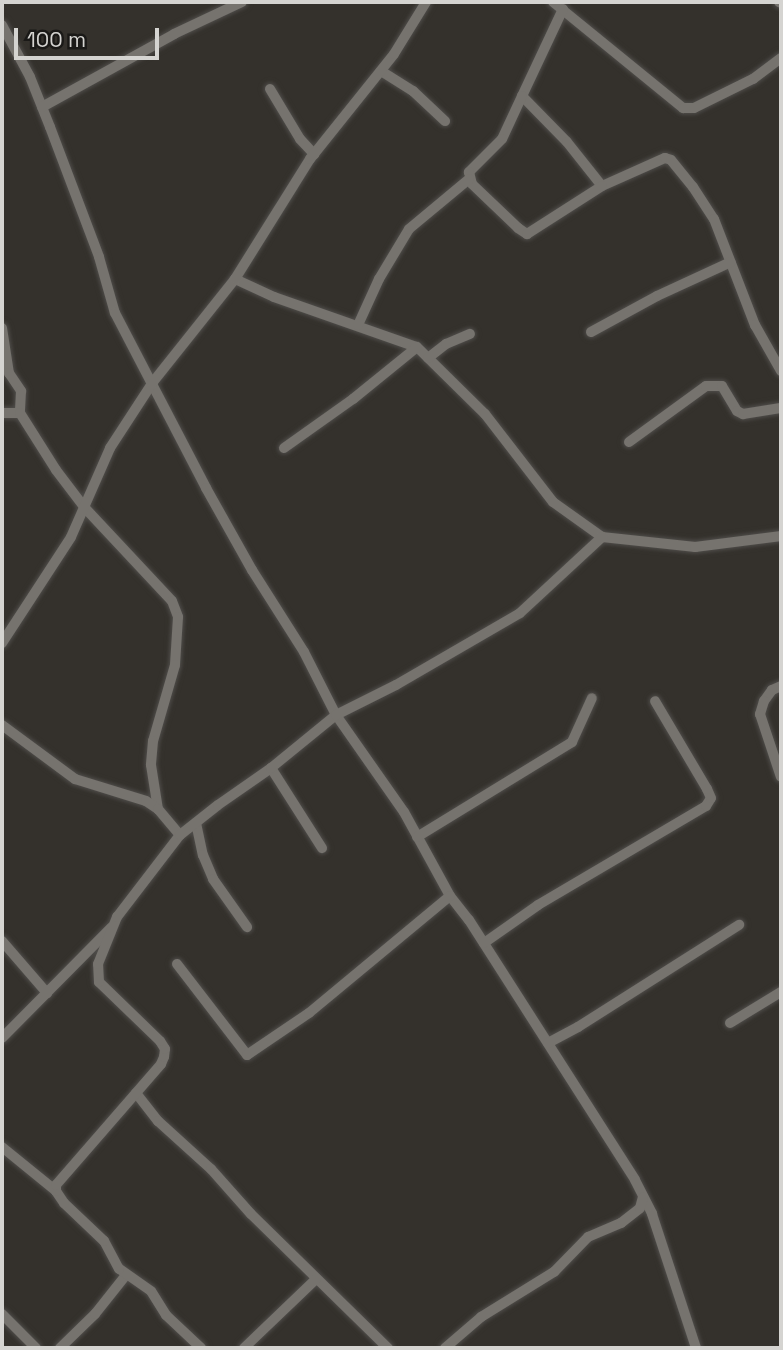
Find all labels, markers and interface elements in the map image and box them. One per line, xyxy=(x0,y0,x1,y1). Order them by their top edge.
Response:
scale bar xyxy=(18,14,163,58)
text: 100 m xyxy=(27,26,86,53)

